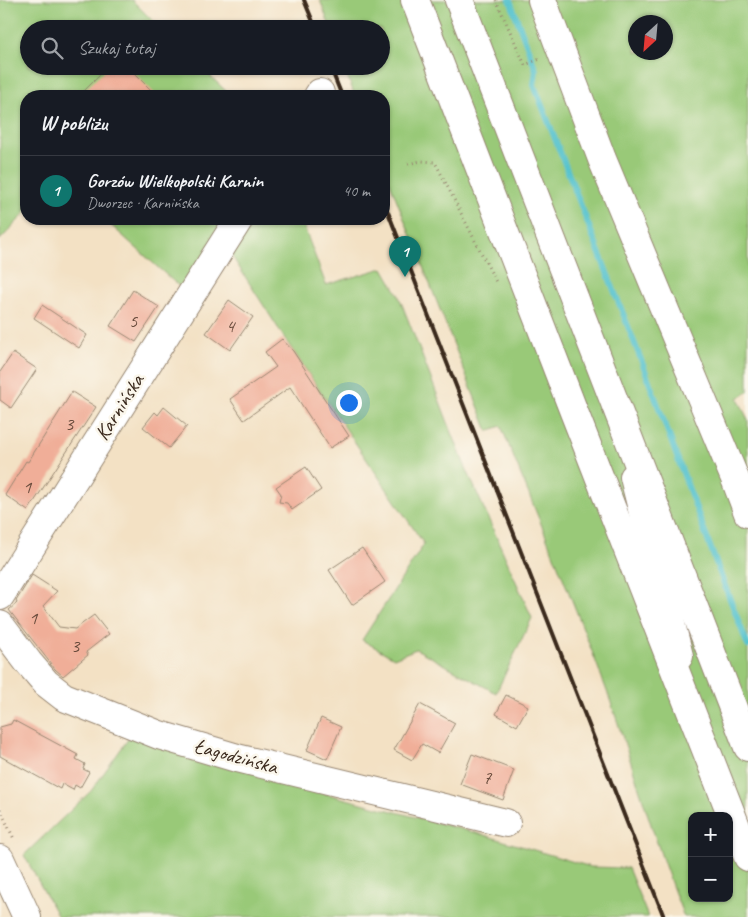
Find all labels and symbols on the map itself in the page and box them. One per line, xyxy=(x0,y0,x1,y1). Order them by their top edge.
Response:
north arrow xyxy=(628,15,673,60)
pin: 1 xyxy=(389,236,421,277)
house number: 5 xyxy=(129,309,139,333)
house number: 4 xyxy=(226,314,237,338)
street label: Karnińska xyxy=(89,368,150,445)
your location xyxy=(336,390,362,416)
house number: 3 xyxy=(65,412,75,436)
house number: 1 xyxy=(23,475,33,499)
house number: 1 xyxy=(29,606,39,630)
house number: 3 xyxy=(71,634,81,658)
street label: Łagodzińska xyxy=(191,732,282,780)
house number: 7 xyxy=(483,766,493,790)

